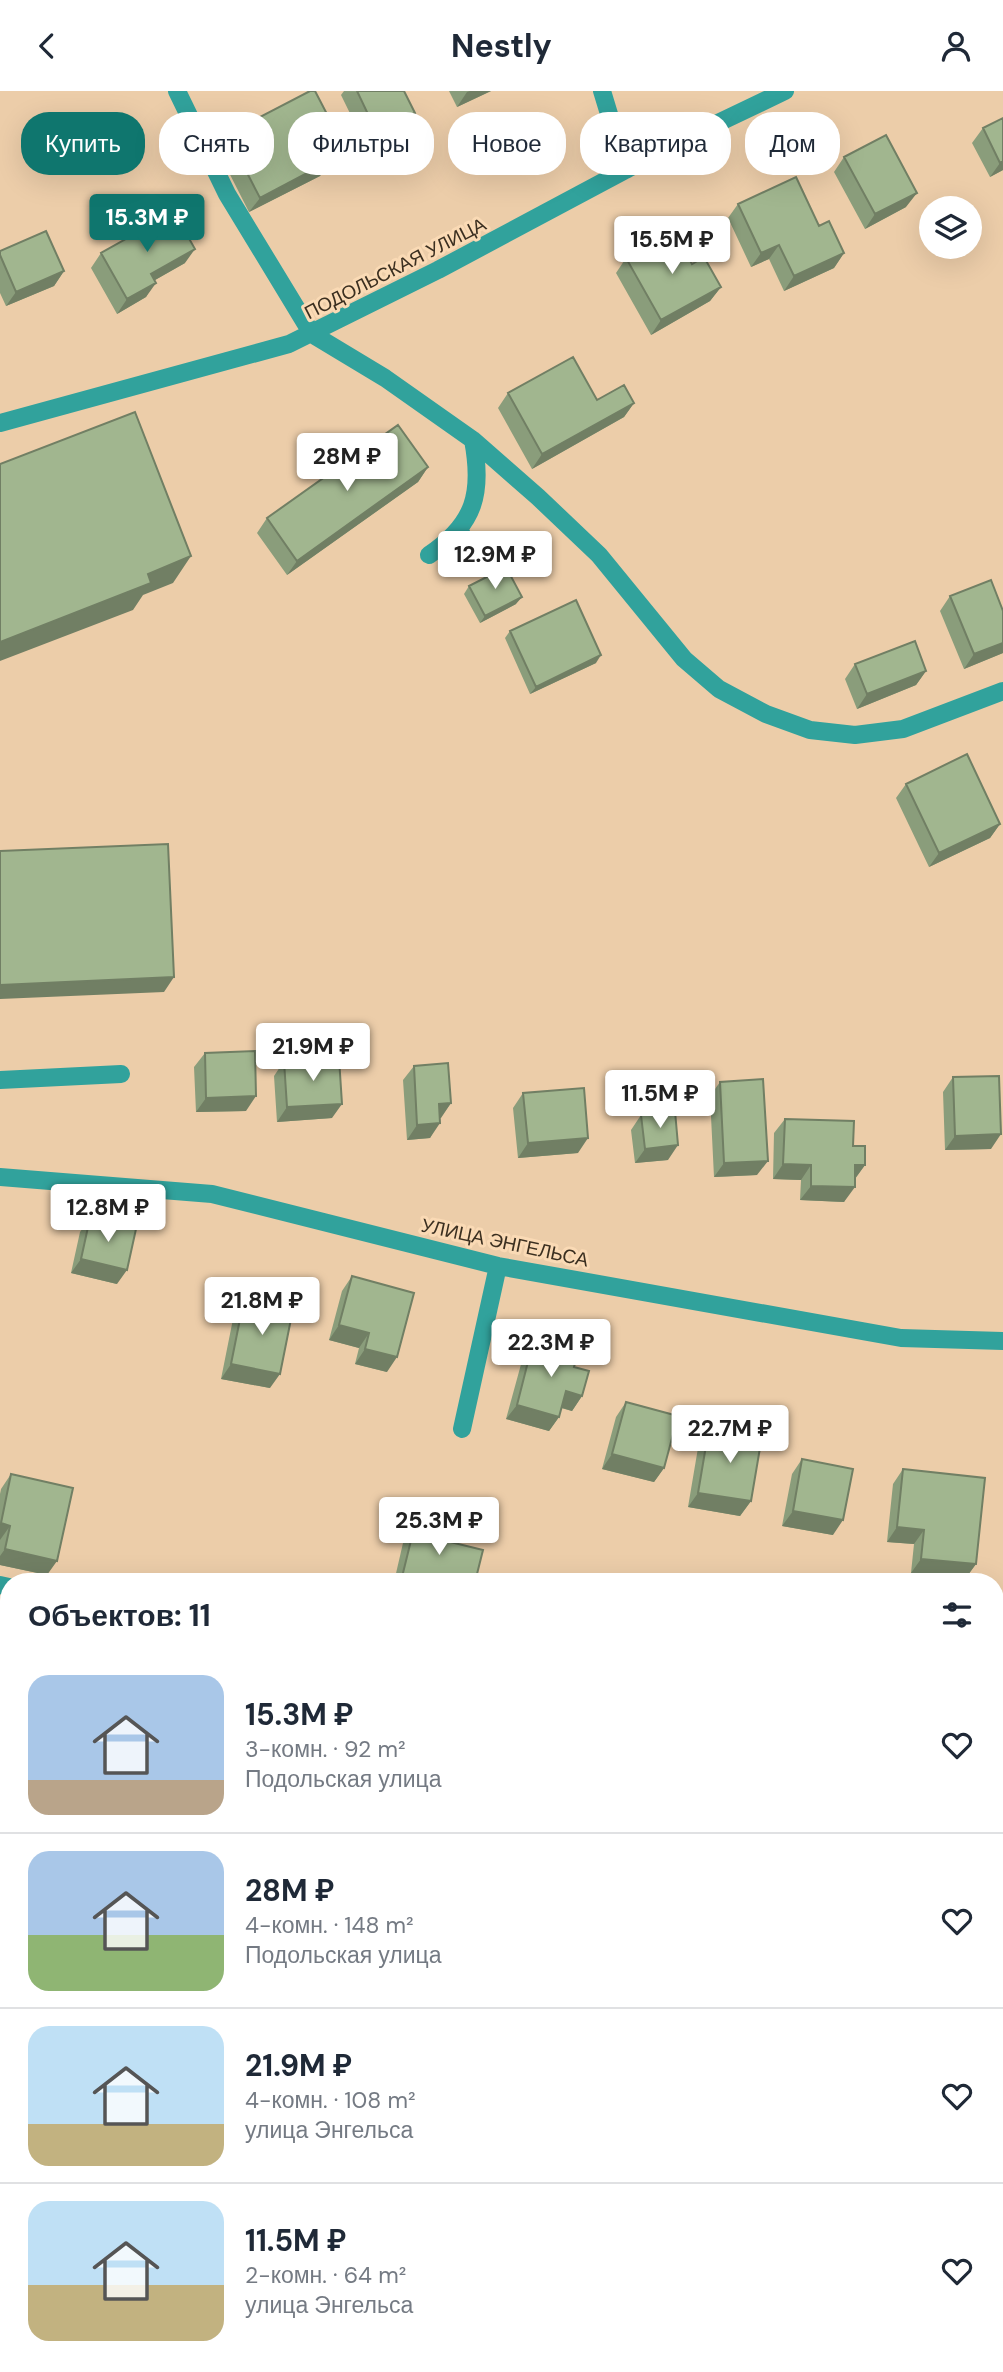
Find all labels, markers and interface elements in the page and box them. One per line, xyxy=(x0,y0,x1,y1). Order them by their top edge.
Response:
text: Nestly xyxy=(451,25,552,67)
icon: back xyxy=(28,27,66,65)
icon: person xyxy=(937,27,975,65)
chip: Купить xyxy=(21,112,145,175)
chip: Снять xyxy=(159,112,274,175)
chip: Фильтры xyxy=(288,112,434,175)
chip: Новое xyxy=(448,112,566,175)
chip: Квартира xyxy=(580,112,731,175)
chip: Дом xyxy=(745,112,840,175)
pin: 15.3M ₽ xyxy=(82,195,212,254)
map controls xyxy=(919,196,982,259)
button: layers xyxy=(919,196,982,259)
text: 15.3M ₽ xyxy=(105,202,189,232)
street label: ПОДОЛЬСКАЯ УЛИЦА xyxy=(300,212,491,325)
pin: 15.5M ₽ xyxy=(607,216,737,276)
text: 15.5M ₽ xyxy=(630,224,714,254)
pin: 28M ₽ xyxy=(298,433,396,493)
text: 28M ₽ xyxy=(313,441,381,471)
pin: 12.9M ₽ xyxy=(430,531,560,591)
text: 12.9M ₽ xyxy=(454,539,536,569)
pin: 21.9M ₽ xyxy=(248,1023,378,1083)
text: 21.9M ₽ xyxy=(272,1031,354,1061)
pin: 11.5M ₽ xyxy=(595,1070,725,1130)
text: 11.5M ₽ xyxy=(621,1078,699,1108)
pin: 12.8M ₽ xyxy=(43,1185,173,1244)
text: 12.8M ₽ xyxy=(67,1192,149,1222)
street label: УЛИЦА ЭНГЕЛЬСА xyxy=(419,1213,591,1272)
pin: 21.8M ₽ xyxy=(197,1277,327,1337)
text: 21.8M ₽ xyxy=(221,1285,303,1315)
pin: 22.3M ₽ xyxy=(486,1319,616,1379)
text: 22.3M ₽ xyxy=(507,1327,595,1357)
pin: 22.7M ₽ xyxy=(665,1405,795,1465)
text: 22.7M ₽ xyxy=(688,1413,772,1443)
pin: 25.3M ₽ xyxy=(374,1497,504,1557)
text: 25.3M ₽ xyxy=(395,1505,483,1535)
text: Объектов: 11 xyxy=(28,1596,211,1635)
icon: filters xyxy=(938,1596,976,1634)
text: 15.3M ₽ xyxy=(245,1695,353,1734)
icon: home xyxy=(84,1703,168,1787)
icon: heart xyxy=(938,1726,976,1764)
text: 3-комн. · 92 m² xyxy=(245,1734,406,1764)
text: Подольская улица xyxy=(245,1764,442,1794)
text: 28M ₽ xyxy=(245,1871,334,1910)
icon: home xyxy=(84,1879,168,1963)
icon: heart xyxy=(938,1902,976,1940)
text: 4-комн. · 148 m² xyxy=(245,1910,414,1940)
text: Подольская улица xyxy=(245,1940,442,1970)
text: 21.9M ₽ xyxy=(245,2046,352,2085)
icon: home xyxy=(84,2054,168,2138)
icon: heart xyxy=(938,2077,976,2115)
text: 4-комн. · 108 m² xyxy=(245,2085,415,2115)
text: улица Энгельса xyxy=(245,2115,413,2145)
text: 11.5M ₽ xyxy=(245,2221,346,2260)
icon: home xyxy=(84,2229,168,2313)
icon: heart xyxy=(938,2252,976,2290)
text: 2-комн. · 64 m² xyxy=(245,2260,406,2290)
text: улица Энгельса xyxy=(245,2290,413,2320)

